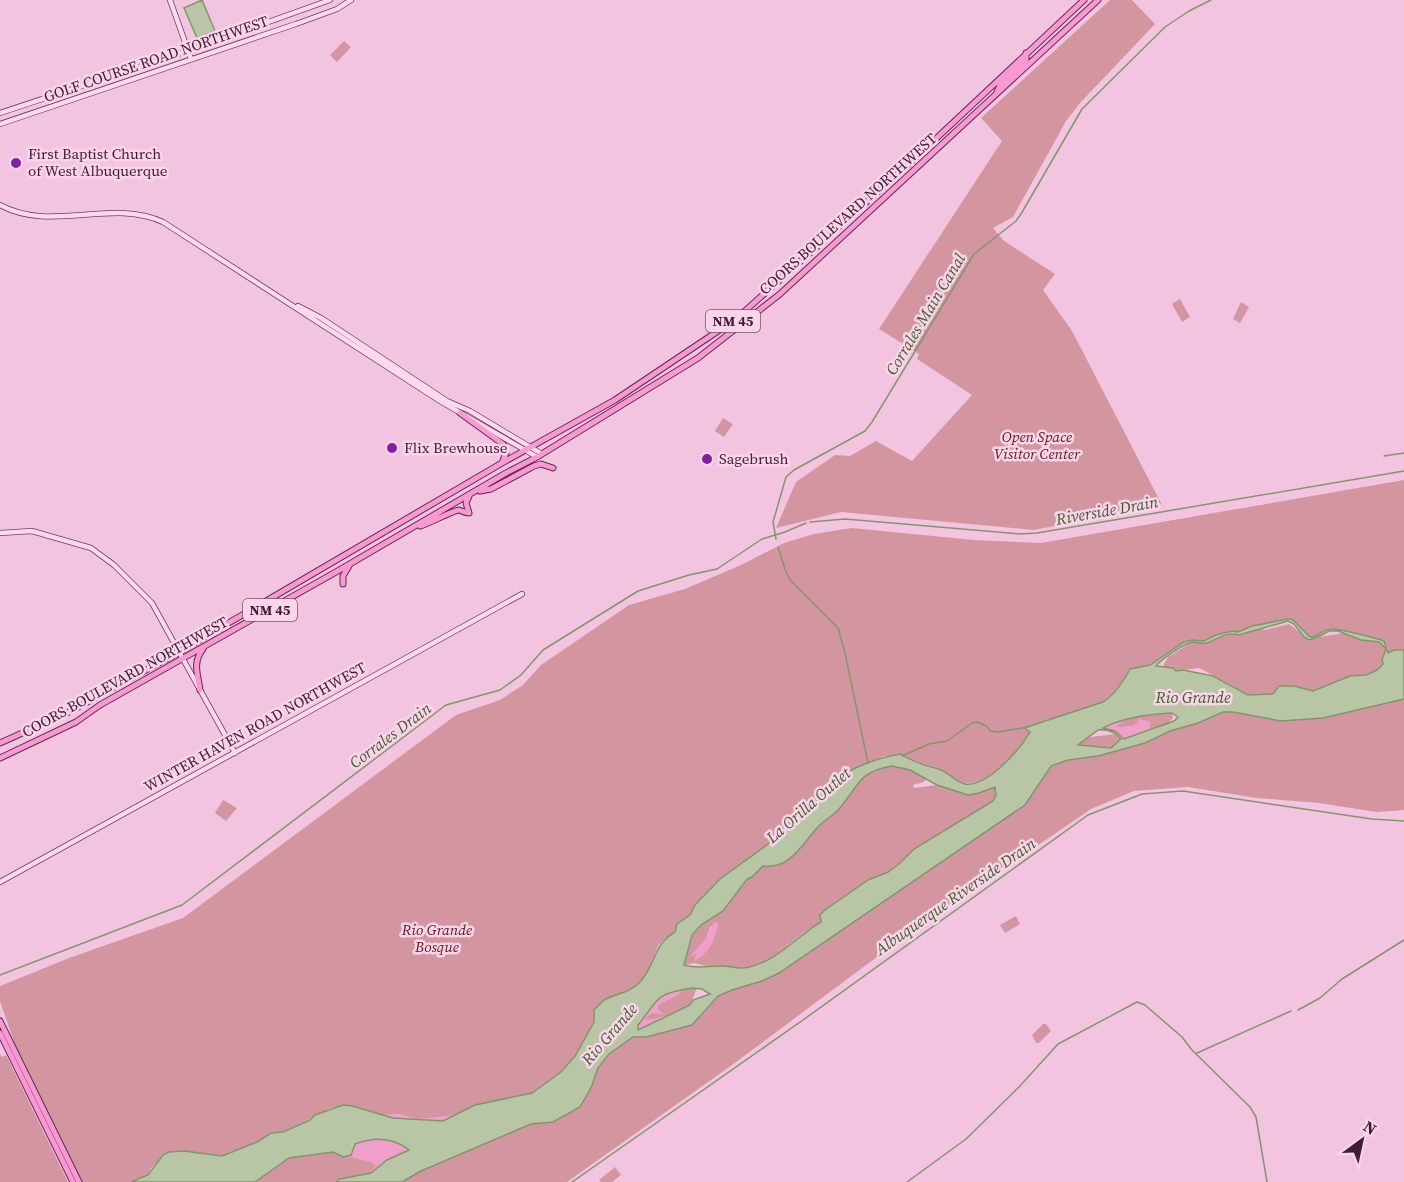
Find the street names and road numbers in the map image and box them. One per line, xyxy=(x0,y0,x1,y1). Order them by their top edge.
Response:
street label: GOLF COURSE ROAD NORTHWEST xyxy=(41,10,271,107)
street label: COORS BOULEVARD NORTHWEST xyxy=(754,128,941,299)
road number: NM 45 xyxy=(706,310,760,332)
road number: NM 45 xyxy=(243,599,297,621)
street label: COORS BOULEVARD NORTHWEST xyxy=(18,611,231,742)
street label: WINTER HAVEN ROAD NORTHWEST xyxy=(140,657,369,797)

